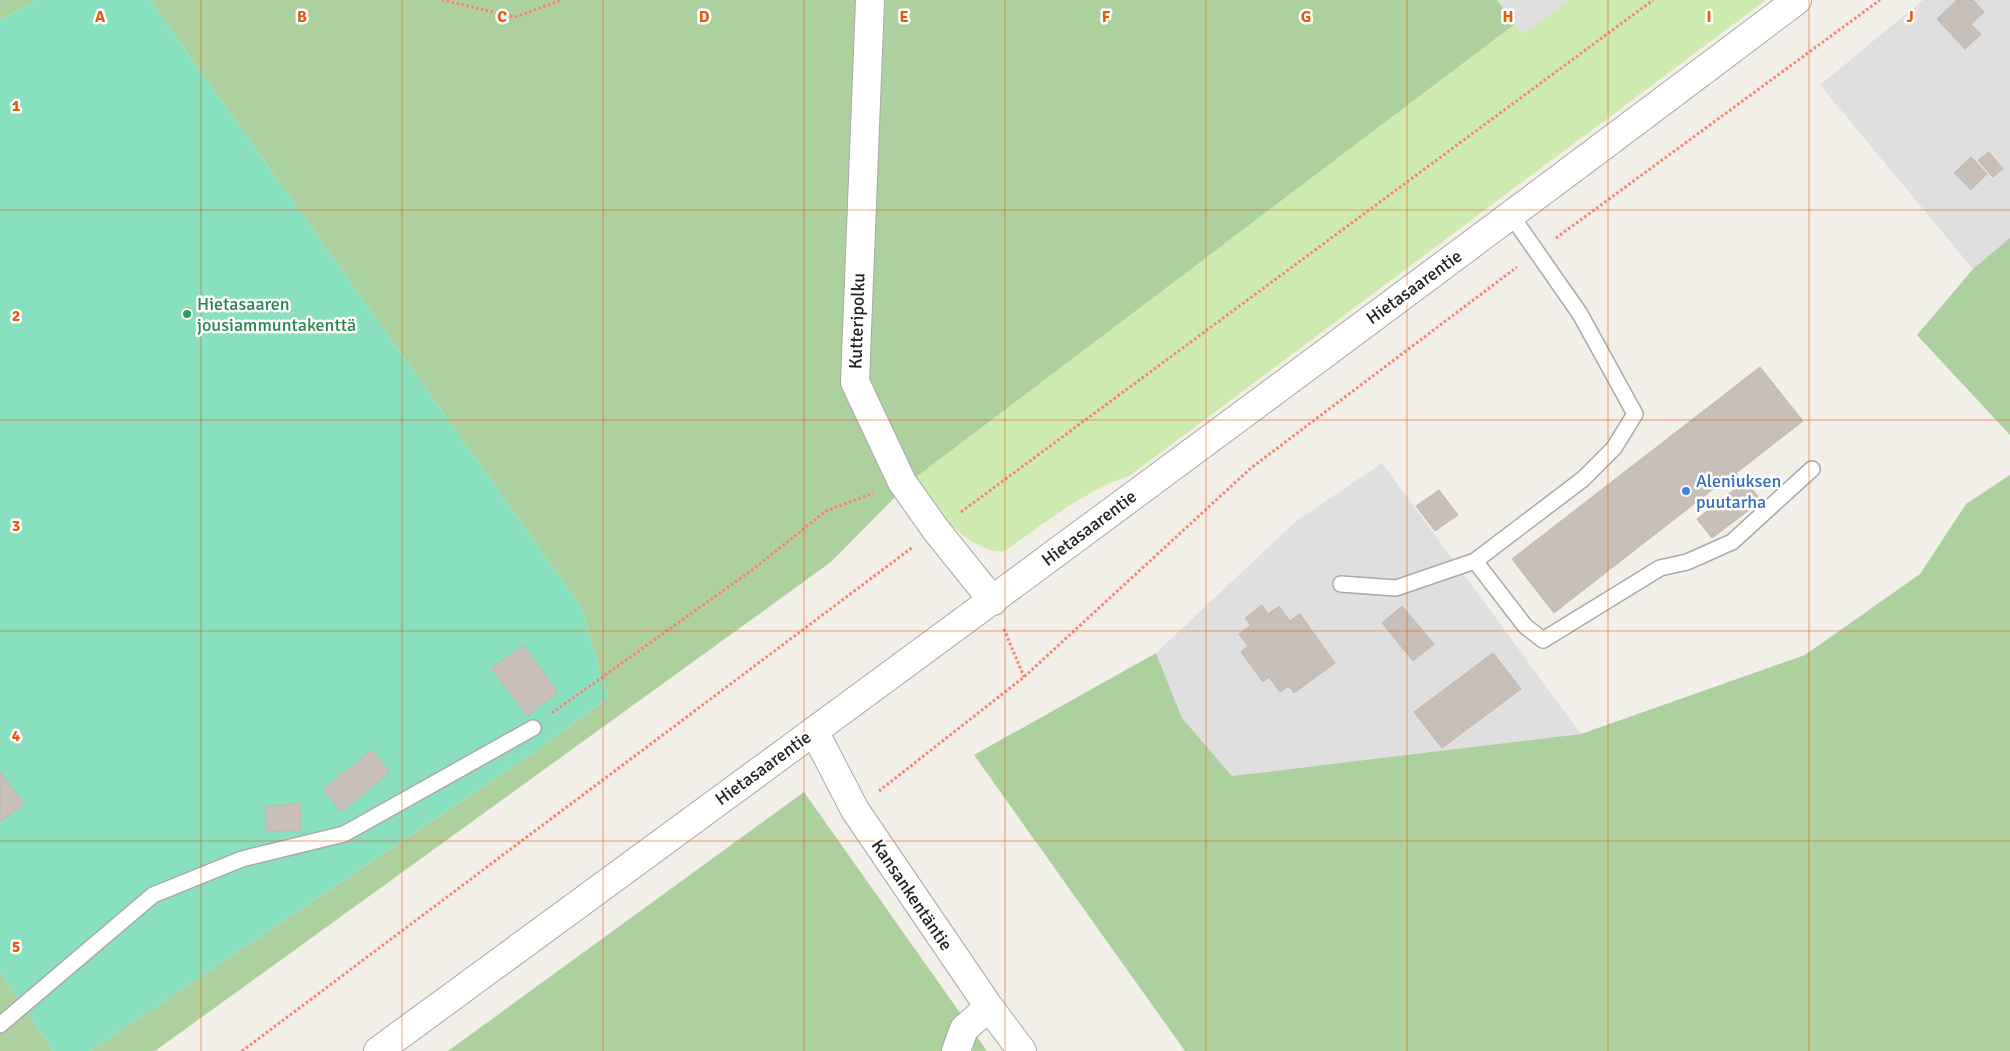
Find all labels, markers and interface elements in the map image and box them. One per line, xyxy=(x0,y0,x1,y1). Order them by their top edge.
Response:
text: A xyxy=(95,7,106,27)
text: B xyxy=(297,7,307,27)
text: C xyxy=(497,7,507,27)
text: D xyxy=(699,7,710,27)
text: E xyxy=(899,7,909,27)
text: F xyxy=(1102,7,1111,27)
text: G xyxy=(1301,7,1311,27)
text: H xyxy=(1503,7,1513,27)
text: I xyxy=(1706,7,1712,27)
text: J xyxy=(1906,7,1914,27)
text: 1 xyxy=(12,96,21,116)
street label: Hietasaarentie xyxy=(1362,245,1466,329)
street label: Kutteripolku xyxy=(844,273,870,369)
place label: Hietasaaren jousiammuntakenttä xyxy=(197,293,356,336)
text: 2 xyxy=(12,306,20,326)
marker: Hietasaaren jousiammuntakenttä xyxy=(181,308,193,320)
place label: Aleniuksen puutarha xyxy=(1696,470,1781,513)
street label: Hietasaarentie xyxy=(1037,485,1141,571)
marker: Aleniuksen puutarha xyxy=(1680,485,1692,497)
text: 3 xyxy=(12,516,20,536)
text: 4 xyxy=(12,726,21,746)
street label: Hietasaarentie xyxy=(711,726,815,810)
street label: Kansankentäntie xyxy=(867,835,957,955)
text: 5 xyxy=(12,937,20,957)

